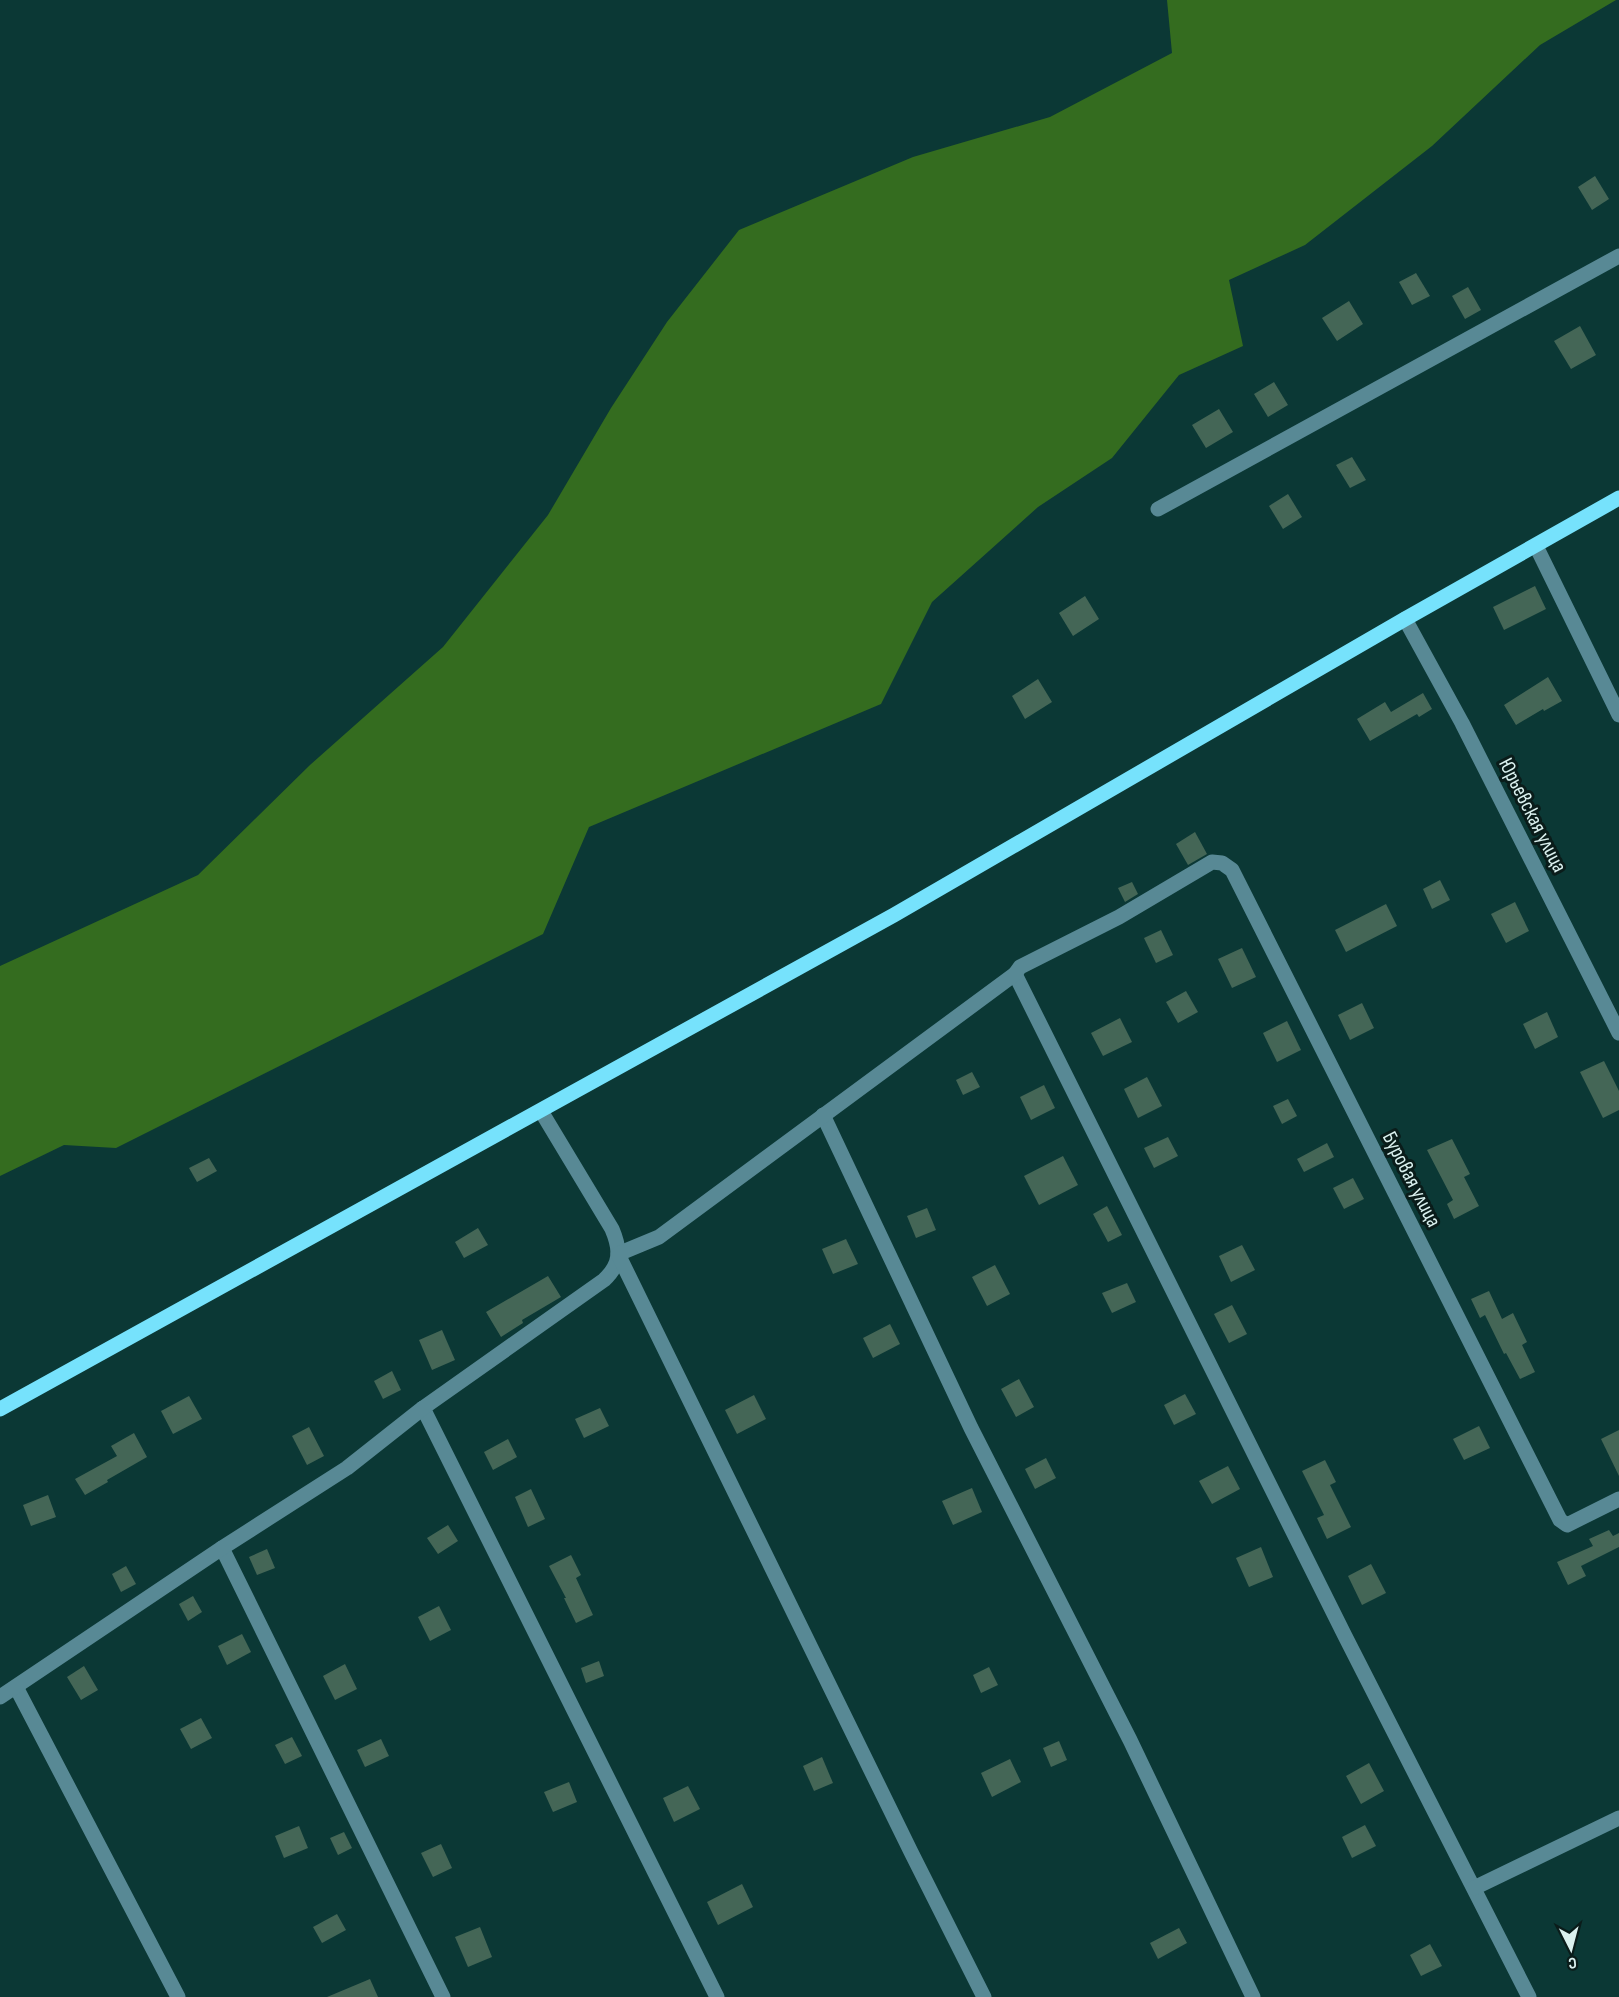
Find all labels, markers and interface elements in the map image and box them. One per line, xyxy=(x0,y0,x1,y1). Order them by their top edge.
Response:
street label: Юрьевская улица xyxy=(1493,754,1572,876)
street label: Буровая улица xyxy=(1377,1127,1446,1231)
north arrow xyxy=(1541,1919,1601,1979)
text: С xyxy=(1567,1953,1577,1972)

